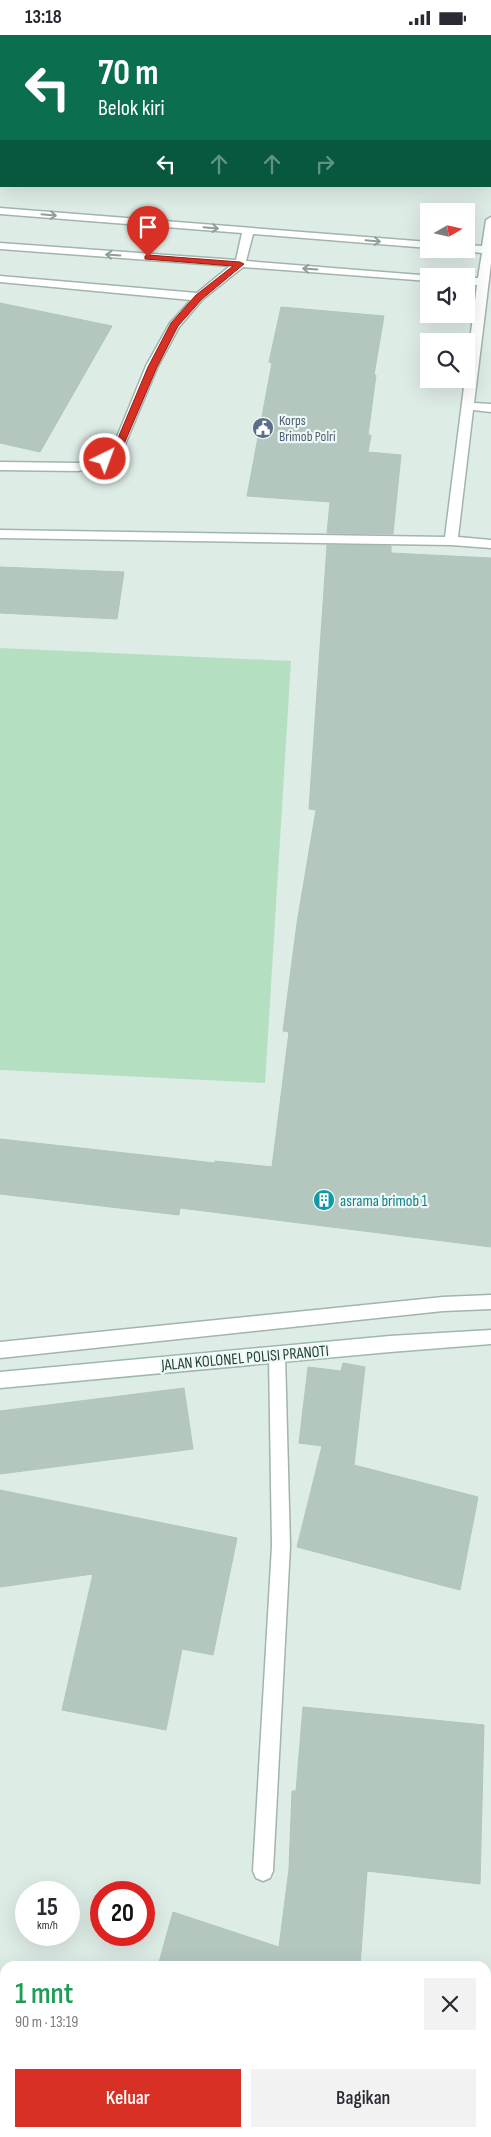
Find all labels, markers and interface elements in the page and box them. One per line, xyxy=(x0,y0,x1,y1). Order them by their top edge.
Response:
text: 13:18 xyxy=(25,6,62,29)
text: 70 m xyxy=(98,52,158,95)
icon: left xyxy=(15,55,80,120)
text: Belok kiri xyxy=(98,95,165,122)
icon: left xyxy=(152,150,180,178)
icon: ahead xyxy=(205,150,233,178)
icon: ahead xyxy=(258,150,286,178)
icon: right xyxy=(311,150,339,178)
north arrow xyxy=(420,203,475,257)
map controls xyxy=(420,203,475,388)
pin xyxy=(127,206,169,257)
one-way arrow xyxy=(40,210,56,219)
icon: arrive xyxy=(134,213,162,241)
one-way arrow xyxy=(202,223,218,233)
one-way arrow xyxy=(364,236,380,246)
one-way arrow xyxy=(106,250,122,259)
one-way arrow xyxy=(303,265,319,274)
button: sound xyxy=(420,268,475,323)
button: search xyxy=(420,333,475,388)
place label: Korps Brimob Polri xyxy=(279,412,336,445)
public building icon: Korps Brimob Polri xyxy=(251,416,275,440)
position arrow xyxy=(78,432,130,484)
building icon: asrama brimob 1 xyxy=(312,1188,336,1212)
place label: asrama brimob 1 xyxy=(340,1192,428,1211)
street label: JALAN KOLONEL POLISI PRANOTI xyxy=(160,1342,330,1375)
speed limit sign: 20 xyxy=(90,1881,155,1946)
text: 15 xyxy=(37,1892,58,1923)
text: km/h xyxy=(37,1918,58,1933)
text: 1 mnt xyxy=(15,1976,73,2012)
button: close xyxy=(424,1978,476,2030)
text: 90 m · 13:19 xyxy=(15,2013,78,2032)
button: Keluar xyxy=(15,2069,241,2127)
button: Bagikan xyxy=(251,2069,476,2127)

